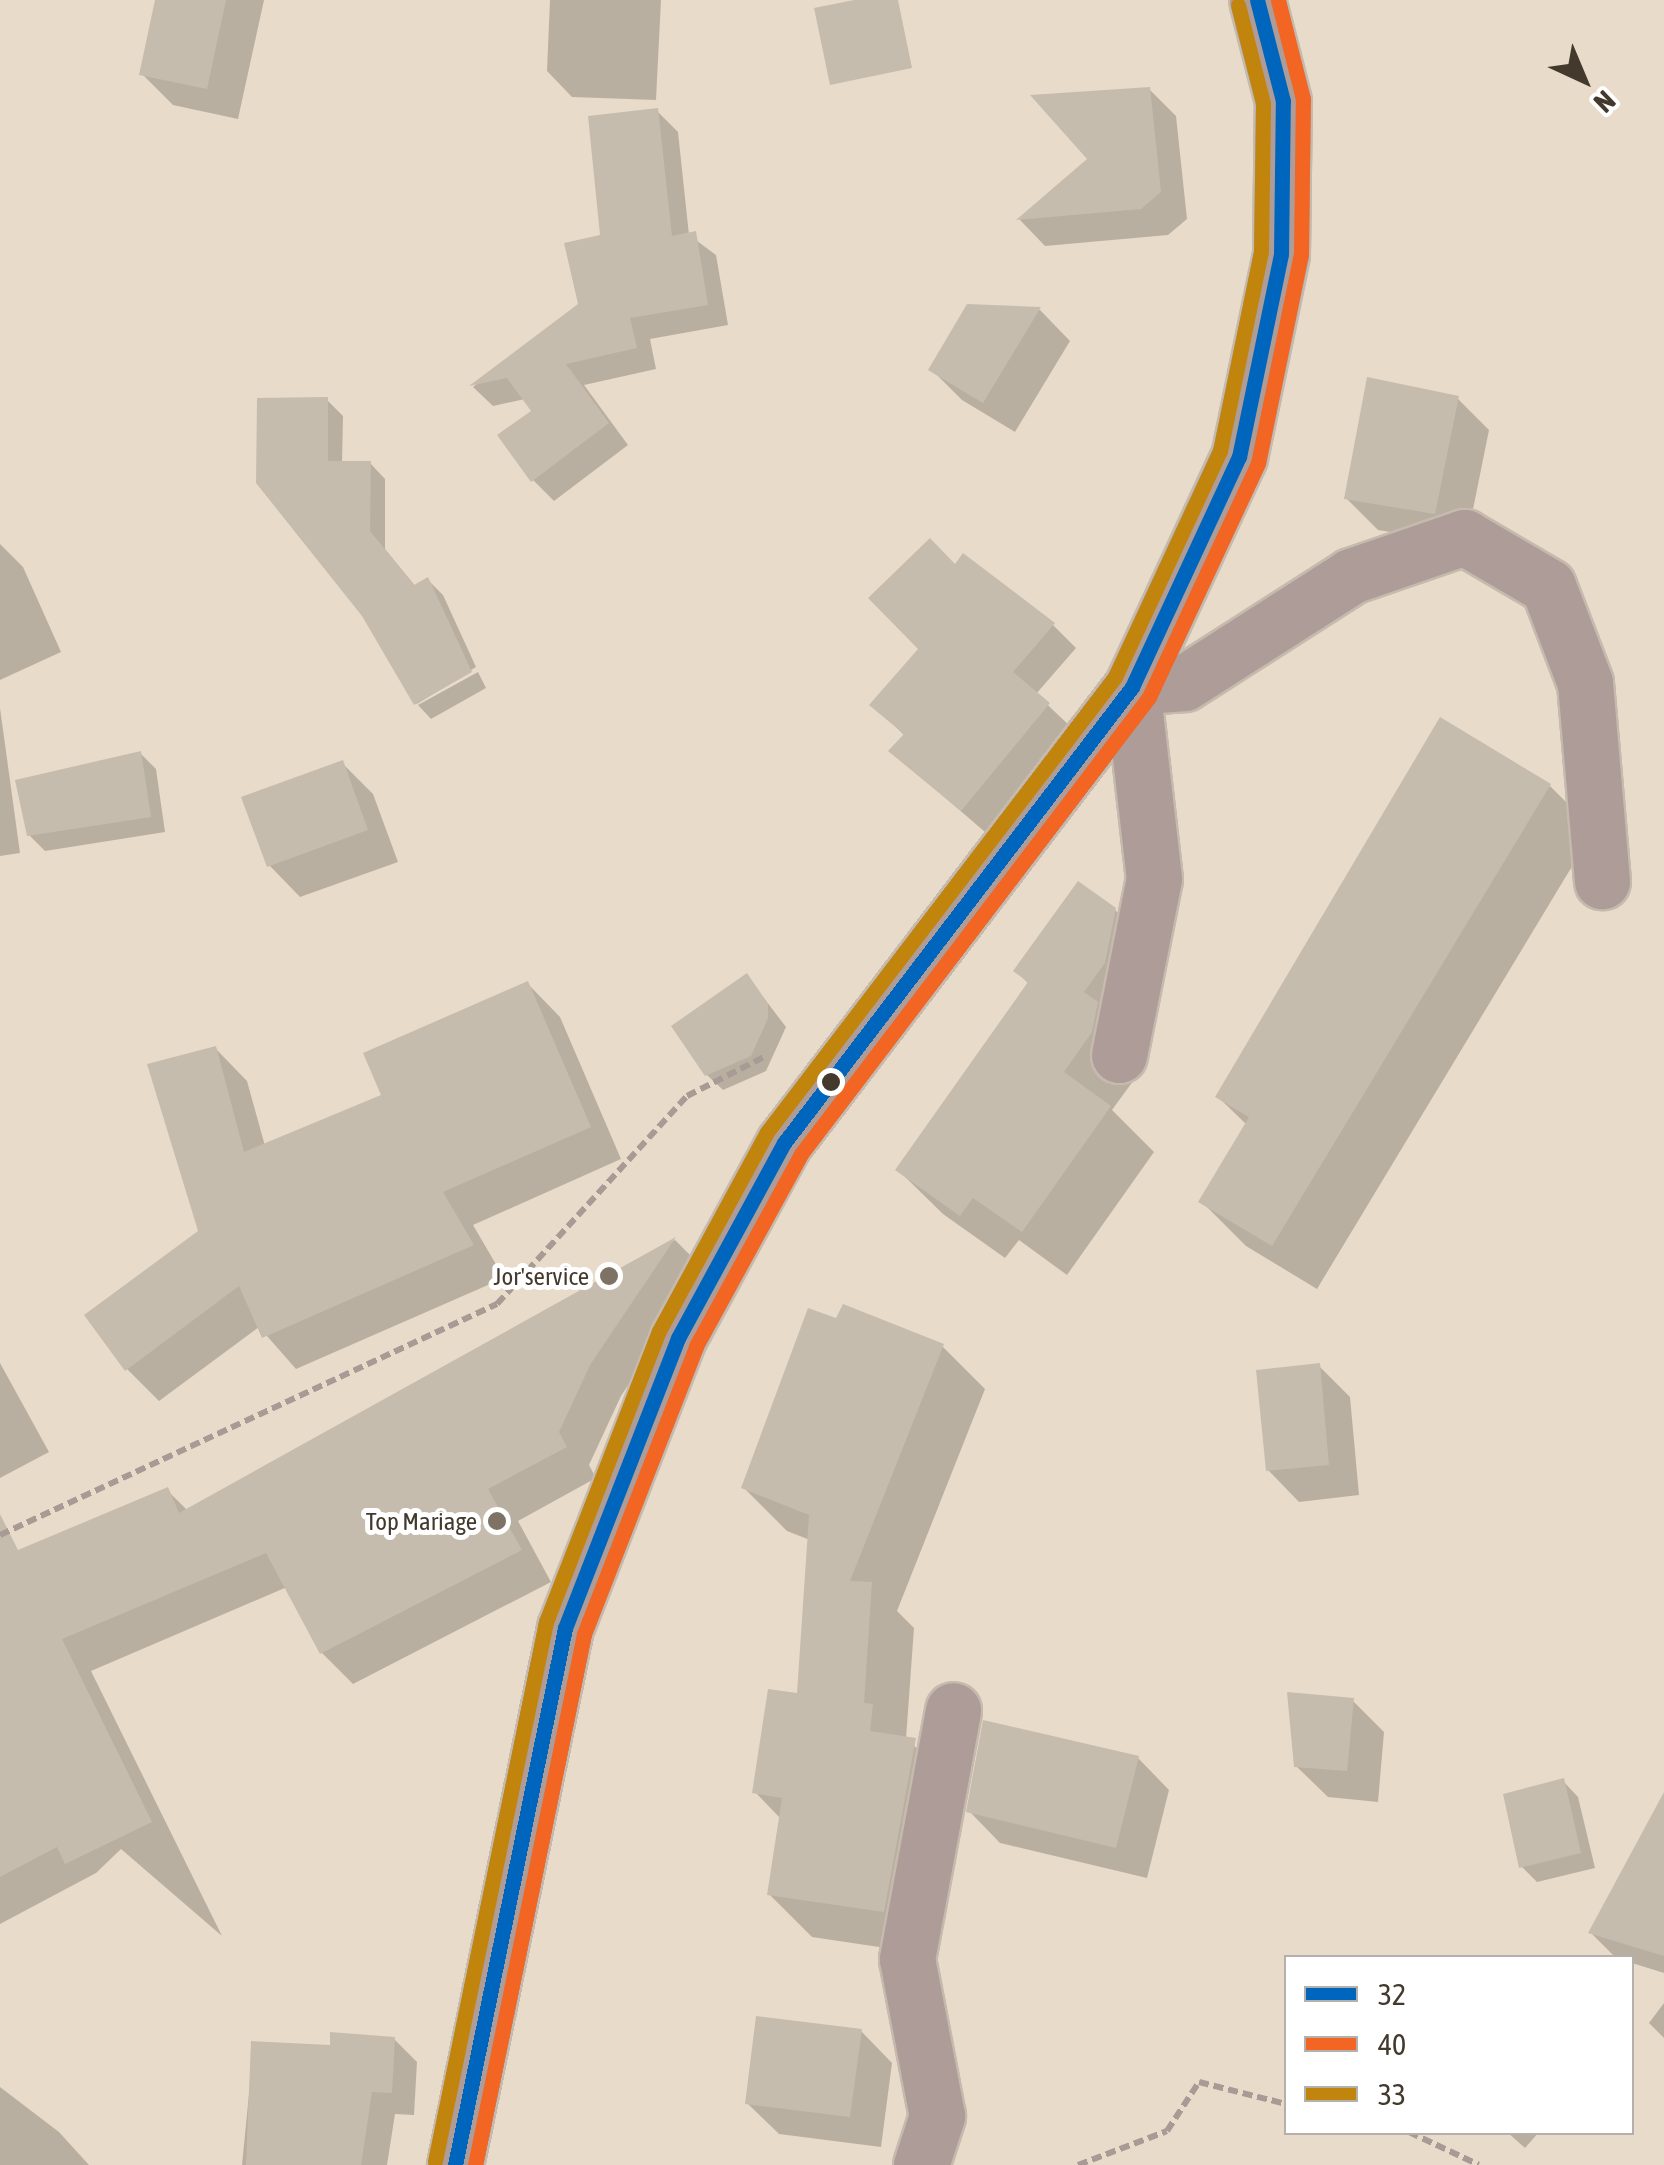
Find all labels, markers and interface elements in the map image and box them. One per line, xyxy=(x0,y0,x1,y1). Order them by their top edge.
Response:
north arrow xyxy=(1534,30,1634,130)
text: N xyxy=(1588,84,1622,119)
unlabelled marker xyxy=(821,1072,841,1092)
place label: Jor'service xyxy=(494,1261,589,1291)
marker: Jor'service xyxy=(598,1265,620,1287)
place label: Top Mariage xyxy=(366,1506,477,1536)
marker: Top Mariage xyxy=(486,1510,508,1532)
legend xyxy=(1284,1955,1634,2135)
text: 32 xyxy=(1378,1977,1406,2011)
text: 40 xyxy=(1378,2027,1406,2061)
text: 33 xyxy=(1378,2077,1406,2111)

